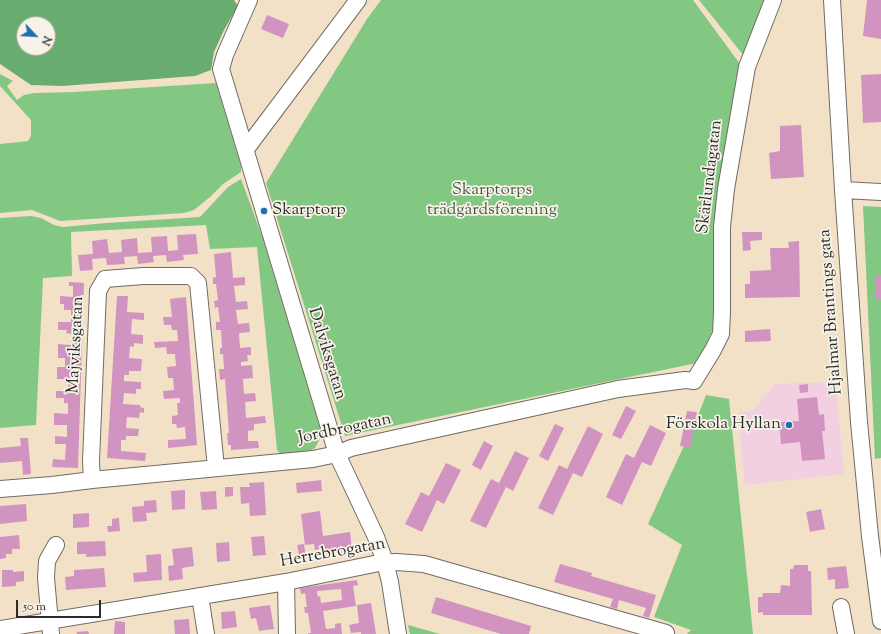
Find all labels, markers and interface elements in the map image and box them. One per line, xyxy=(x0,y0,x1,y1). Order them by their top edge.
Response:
north arrow xyxy=(16,16,56,56)
text: N xyxy=(37,33,55,48)
street label: Skärlundagatan xyxy=(694,119,728,235)
park label: Skarptorps trädgårdsförening xyxy=(427,181,557,221)
place label: Skarptorp xyxy=(272,201,346,221)
marker: Skarptorp xyxy=(259,206,269,216)
street label: Hjalmar Brantings gata xyxy=(816,228,848,396)
street label: Majviksgatan xyxy=(64,296,90,394)
street label: Dalviksgatan xyxy=(302,305,350,403)
street label: Jordbrogatan xyxy=(296,410,394,450)
place label: Förskola Hyllan xyxy=(666,415,781,435)
marker: Förskola Hyllan xyxy=(784,420,794,430)
street label: Herrebrogatan xyxy=(279,535,387,573)
scale bar xyxy=(18,592,103,618)
text: 50 m xyxy=(23,598,46,616)

